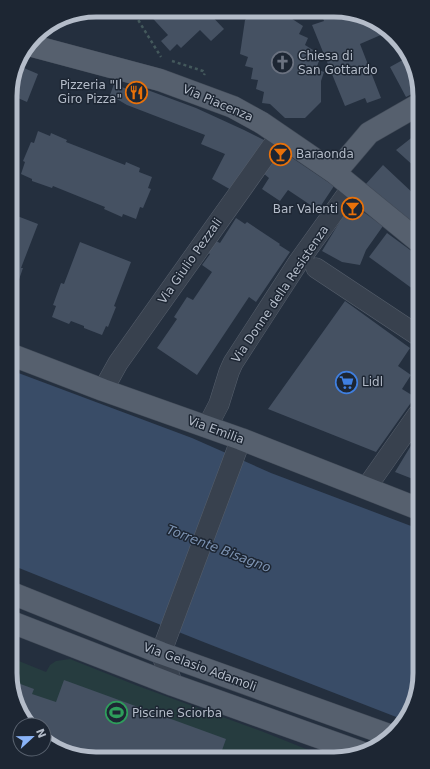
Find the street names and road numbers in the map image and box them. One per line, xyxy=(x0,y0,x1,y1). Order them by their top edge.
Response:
street label: Via Piacenza xyxy=(181,82,255,124)
street label: Via Giulio Pezzali xyxy=(155,215,225,307)
street label: Via Donne della Resistenza xyxy=(229,223,331,365)
street label: Via Emilia xyxy=(186,413,246,447)
street label: Via Gelasio Adamoli xyxy=(142,640,258,694)

